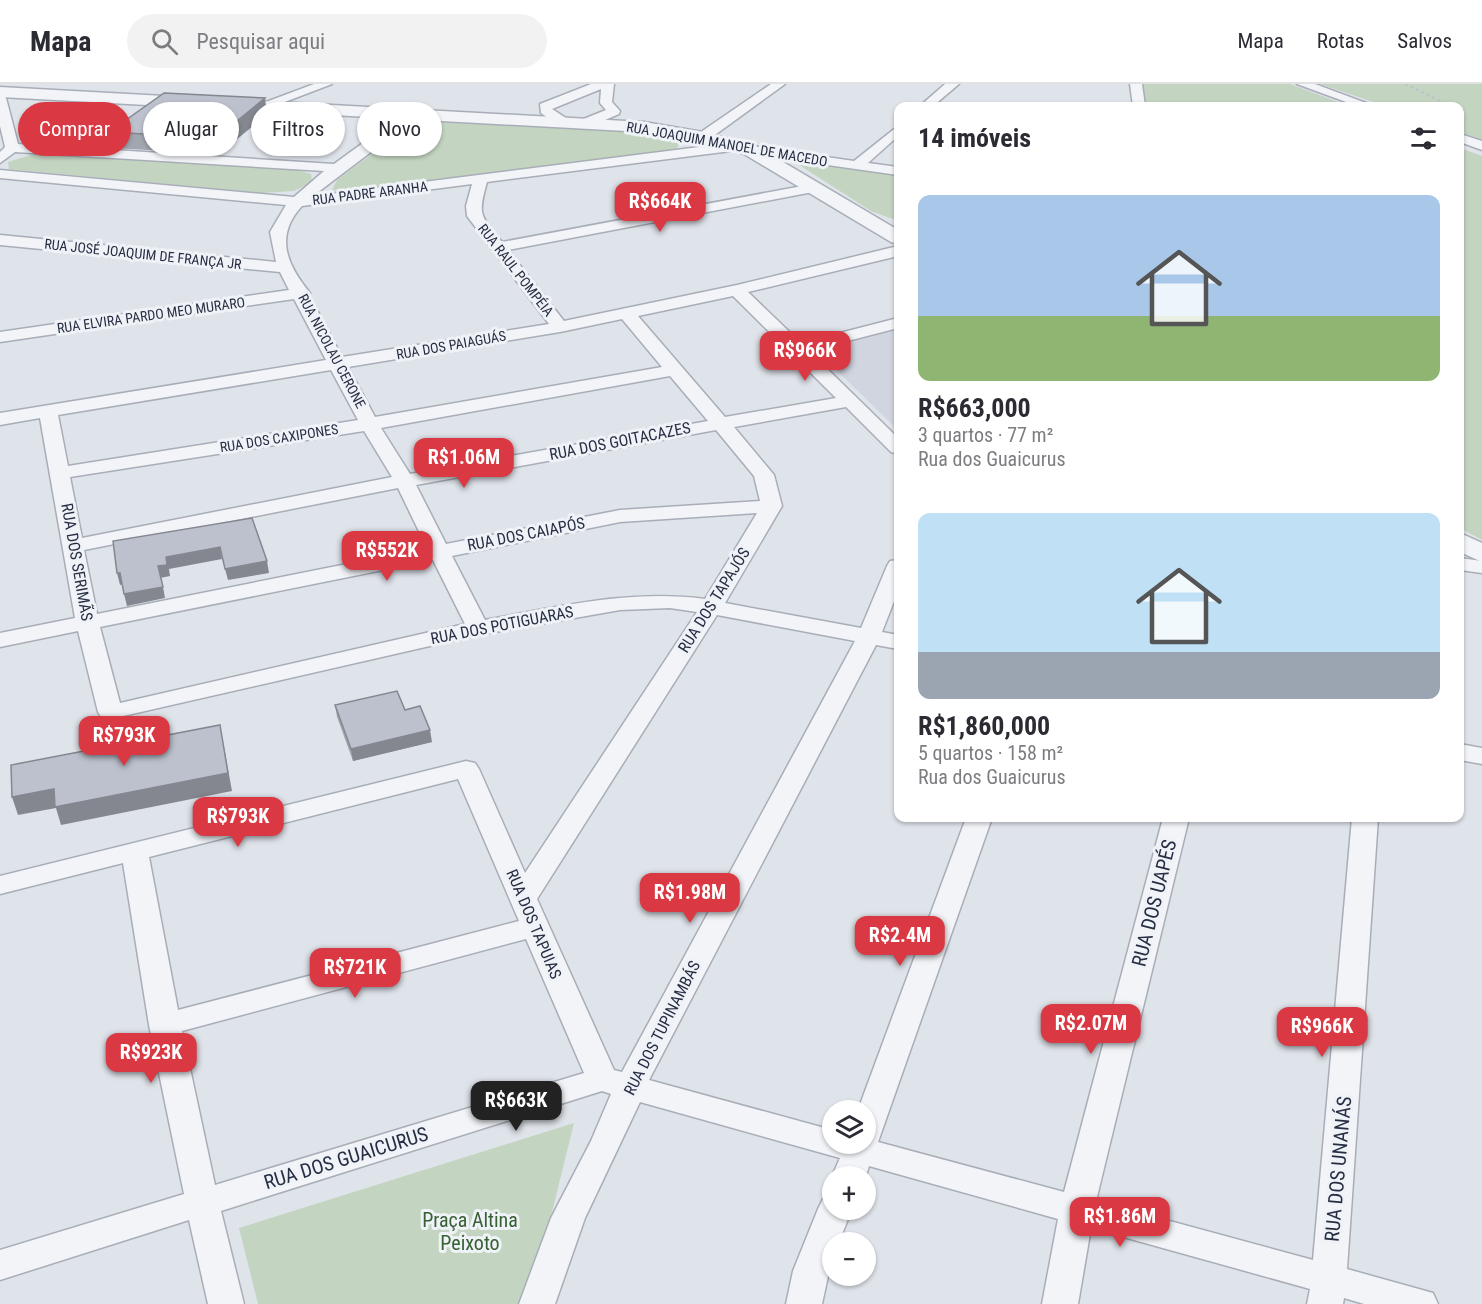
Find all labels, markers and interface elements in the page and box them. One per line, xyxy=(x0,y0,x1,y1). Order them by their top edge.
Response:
search box xyxy=(127,14,547,68)
text: Mapa xyxy=(30,25,91,58)
icon: search xyxy=(148,25,181,58)
text: Pesquisar aqui xyxy=(196,29,325,54)
text: Mapa xyxy=(1237,29,1284,53)
text: Rotas xyxy=(1317,29,1364,53)
text: Salvos xyxy=(1397,29,1452,53)
chip: Comprar xyxy=(18,102,131,156)
chip: Alugar xyxy=(143,102,239,156)
chip: Filtros xyxy=(251,102,345,156)
chip: Novo xyxy=(357,102,442,156)
street label: RUA JOAQUIM MANOEL DE MACEDO xyxy=(625,118,829,170)
icon: filters xyxy=(1407,122,1440,155)
text: 14 imóveis xyxy=(918,123,1031,153)
street label: RUA PADRE ARANHA xyxy=(311,178,429,208)
pin: R$664K xyxy=(611,182,709,233)
text: R$664K xyxy=(629,189,691,213)
street label: RUA RAUL POMPÉIA xyxy=(475,220,558,319)
icon: home xyxy=(1125,234,1233,342)
street label: RUA JOSÉ JOAQUIM DE FRANÇA JR xyxy=(44,235,243,272)
street label: RUA NICOLAU CERONE xyxy=(295,291,369,411)
street label: RUA ELVIRA PARDO MEO MURARO xyxy=(56,294,246,336)
street label: RUA DOS PAIAGUÁS xyxy=(395,326,507,363)
pin: R$966K xyxy=(756,331,854,382)
text: R$966K xyxy=(774,338,836,362)
text: R$663,000 xyxy=(918,393,1031,423)
street label: RUA DOS GOITACAZES xyxy=(548,418,692,464)
street label: RUA DOS CAXIPONES xyxy=(219,421,339,455)
text: 3 quartos · 77 m² xyxy=(918,423,1053,447)
pin: R$1.06M xyxy=(409,438,519,489)
text: R$1.06M xyxy=(428,445,500,469)
text: Rua dos Guaicurus xyxy=(918,447,1066,471)
street label: RUA DOS SERIMÃS xyxy=(57,501,98,622)
street label: RUA DOS CAIAPÓS xyxy=(465,512,586,555)
pin: R$552K xyxy=(338,531,436,582)
text: R$552K xyxy=(356,538,418,562)
street label: RUA DOS TAPAJÓS xyxy=(673,543,754,656)
icon: home xyxy=(1125,552,1233,660)
street label: RUA DOS POTIGUARAS xyxy=(429,602,575,648)
text: R$1,860,000 xyxy=(918,711,1050,741)
pin: R$793K xyxy=(75,716,173,767)
text: R$793K xyxy=(93,723,155,747)
text: 5 quartos · 158 m² xyxy=(918,741,1063,765)
text: Rua dos Guaicurus xyxy=(918,765,1066,789)
pin: R$793K xyxy=(189,797,287,848)
text: R$793K xyxy=(207,804,269,828)
street label: RUA DOS UAPÉS xyxy=(1127,837,1181,969)
street label: RUA DOS TAPUIAS xyxy=(502,866,566,982)
pin: R$1.98M xyxy=(635,873,745,924)
text: R$1.98M xyxy=(654,880,726,904)
pin: R$2.4M xyxy=(851,916,949,967)
text: R$2.4M xyxy=(869,923,931,947)
pin: R$721K xyxy=(306,948,404,999)
text: R$721K xyxy=(324,955,386,979)
street label: RUA DOS TUPINAMBÁS xyxy=(620,958,704,1098)
pin: R$2.07M xyxy=(1036,1004,1146,1055)
pin: R$966K xyxy=(1273,1007,1371,1058)
text: R$2.07M xyxy=(1055,1011,1127,1035)
text: R$966K xyxy=(1291,1014,1353,1038)
pin: R$923K xyxy=(102,1033,200,1084)
text: R$923K xyxy=(120,1040,182,1064)
pin: R$663K xyxy=(467,1081,565,1132)
text: R$663K xyxy=(485,1088,547,1112)
street label: RUA DOS UNANÁS xyxy=(1320,1095,1356,1243)
map controls xyxy=(822,1100,876,1286)
button: layers xyxy=(822,1100,876,1154)
street label: RUA DOS GUAICURUS xyxy=(261,1122,431,1194)
button: + xyxy=(822,1166,876,1220)
pin: R$1.86M xyxy=(1065,1197,1175,1248)
text: R$1.86M xyxy=(1084,1204,1156,1228)
park label: Praça Altina Peixoto xyxy=(422,1208,518,1255)
button: − xyxy=(822,1232,876,1286)

